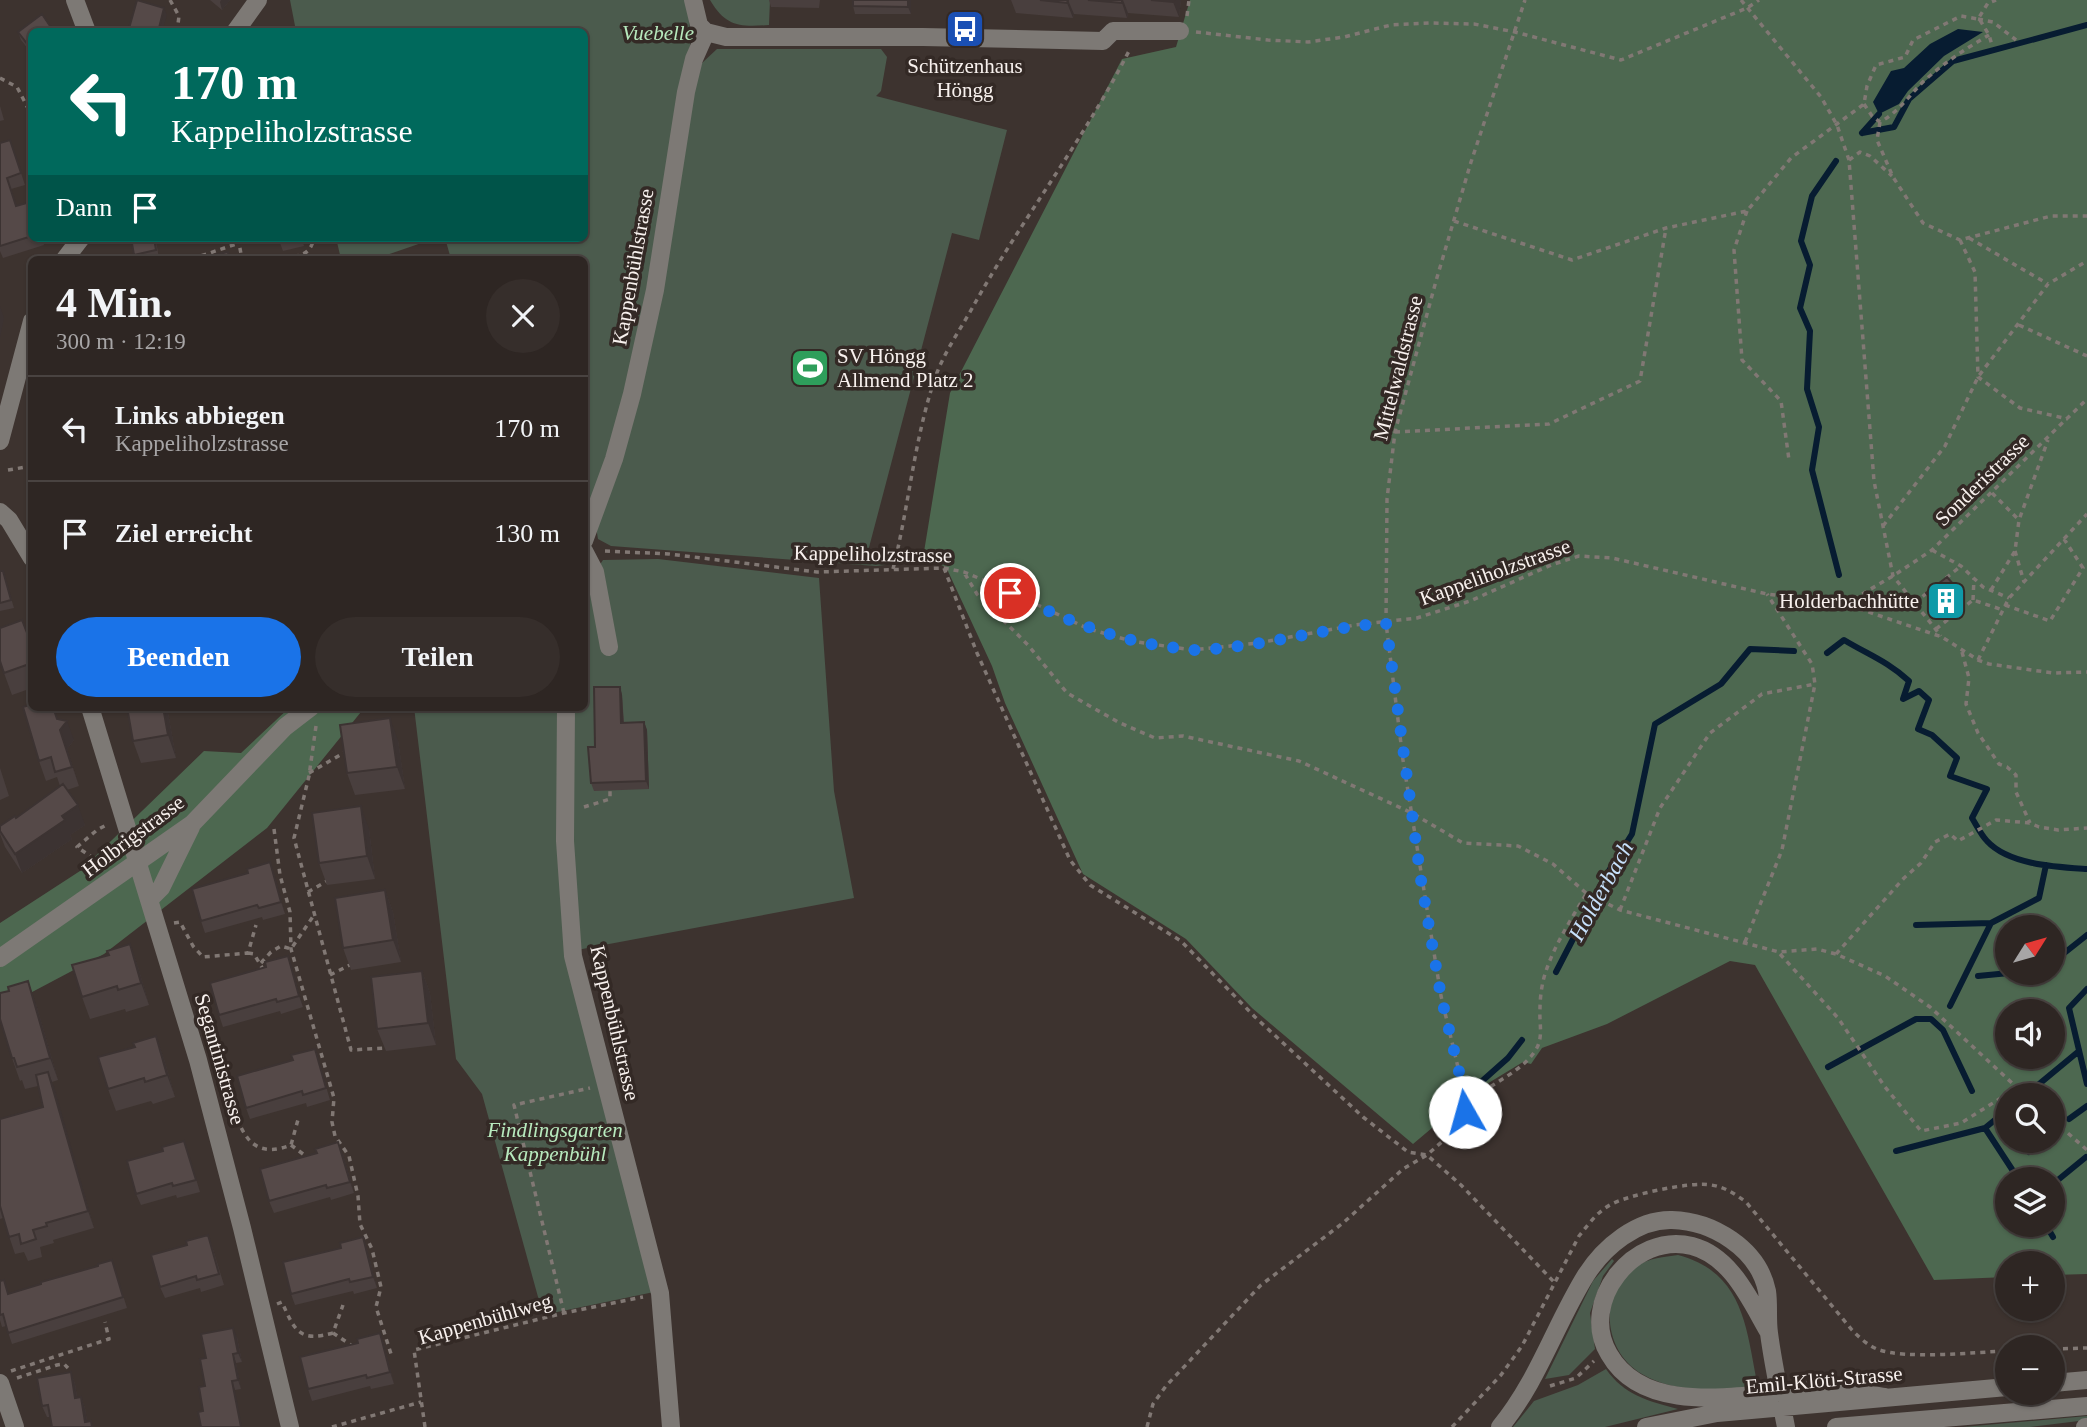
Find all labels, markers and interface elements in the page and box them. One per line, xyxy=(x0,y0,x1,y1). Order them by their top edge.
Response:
bus stop icon: Schützenhaus Höngg xyxy=(944,8,986,50)
park label: Vuebelle xyxy=(622,21,694,45)
place label: Schützenhaus Höngg xyxy=(907,54,1023,102)
text: 170 m xyxy=(171,55,298,110)
icon: left xyxy=(56,56,147,147)
text: Kappeliholzstrasse xyxy=(171,113,413,149)
street label: Kappenbühlstrasse xyxy=(607,187,659,347)
icon: arrive xyxy=(126,189,164,227)
text: Dann xyxy=(56,193,112,222)
button: close xyxy=(486,279,560,353)
text: 4 Min. xyxy=(56,280,173,326)
street label: Mittelwaldstrasse xyxy=(1368,293,1428,443)
text: 300 m · 12:19 xyxy=(56,329,186,354)
place label: SV Höngg Allmend Platz 2 xyxy=(837,344,973,392)
sports icon: SV Höngg Allmend Platz 2 xyxy=(789,347,831,389)
text: Links abbiegen xyxy=(115,401,285,430)
icon: left xyxy=(56,410,94,448)
text: 170 m xyxy=(494,414,560,443)
street label: Sonderistrasse xyxy=(1930,429,2034,531)
text: Kappeliholzstrasse xyxy=(115,431,289,456)
icon: arrive xyxy=(56,515,94,553)
text: Ziel erreicht xyxy=(115,519,252,548)
text: 130 m xyxy=(494,519,560,548)
street label: Kappeliholzstrasse xyxy=(1416,534,1574,610)
street label: Kappeliholzstrasse xyxy=(793,541,953,567)
pin xyxy=(980,563,1040,623)
icon: arrive xyxy=(991,574,1029,612)
building icon: Holderbachhütte xyxy=(1925,580,1967,622)
place label: Holderbachhütte xyxy=(1779,589,1919,613)
button: Beenden xyxy=(56,617,301,697)
button: Teilen xyxy=(315,617,560,697)
street label: Holbrigstrasse xyxy=(77,790,189,882)
water label: Holderbach xyxy=(1563,837,1639,946)
north arrow xyxy=(1995,915,2065,985)
map controls xyxy=(1995,915,2065,1405)
street label: Kappenbühlstrasse xyxy=(585,943,645,1103)
street label: Segantinistrasse xyxy=(190,991,250,1127)
button: sound xyxy=(1995,999,2065,1069)
position arrow xyxy=(1428,1075,1502,1149)
button: search xyxy=(1995,1083,2065,1153)
park label: Findlingsgarten Kappenbühl xyxy=(486,1118,623,1166)
button: layers xyxy=(1995,1167,2065,1237)
button: + xyxy=(1995,1251,2065,1321)
street label: Kappenbühlweg xyxy=(416,1288,555,1350)
button: − xyxy=(1995,1335,2065,1405)
street label: Emil-Klöti-Strasse xyxy=(1745,1361,1903,1399)

